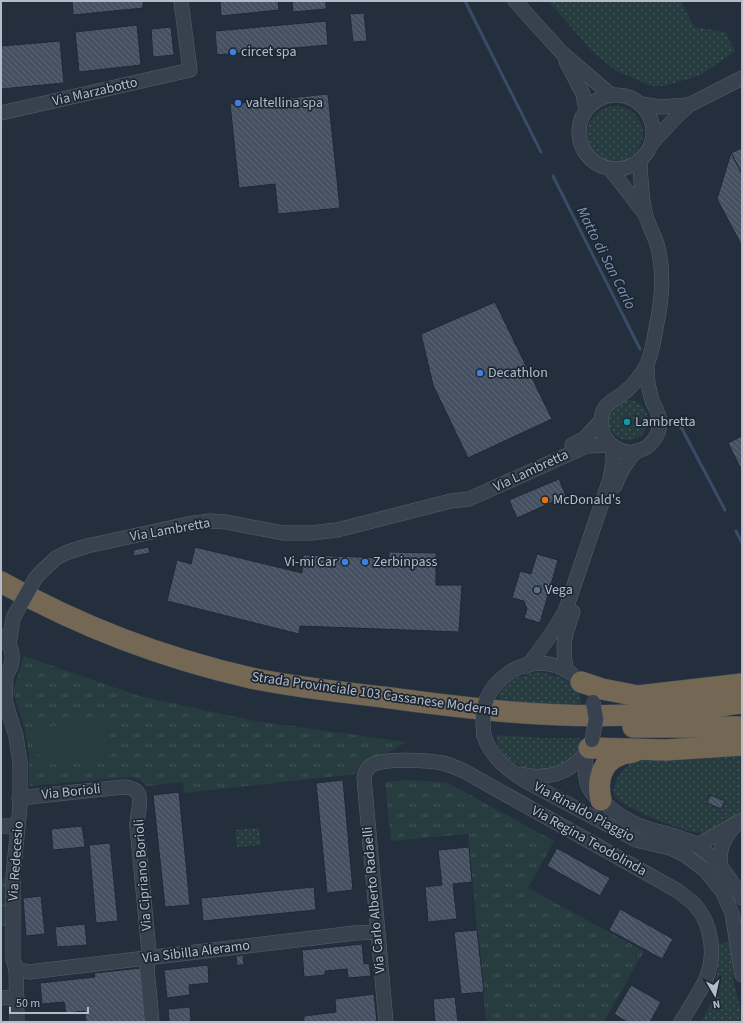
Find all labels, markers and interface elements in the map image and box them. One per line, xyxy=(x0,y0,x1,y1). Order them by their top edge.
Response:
place label: circet spa xyxy=(241,42,296,62)
marker: circet spa xyxy=(228,47,238,57)
street label: Via Marzabotto xyxy=(50,72,140,112)
place label: valtellina spa xyxy=(246,93,323,113)
marker: valtellina spa xyxy=(233,98,243,108)
water label: Matto di San Carlo xyxy=(571,203,641,313)
place label: Decathlon xyxy=(488,363,548,383)
marker: Decathlon xyxy=(475,368,485,378)
place label: Lambretta xyxy=(635,412,696,432)
marker: Lambretta xyxy=(622,417,632,427)
street label: Via Lambretta xyxy=(490,445,572,497)
place label: McDonald's xyxy=(553,490,621,510)
marker: McDonald's xyxy=(540,495,550,505)
street label: Via Lambretta xyxy=(128,513,212,547)
place label: Vi-mi Car xyxy=(284,552,337,572)
place label: Zerbinpass xyxy=(373,552,437,572)
marker: Vi-mi Car xyxy=(340,557,350,567)
marker: Zerbinpass xyxy=(360,557,370,567)
place label: Vega xyxy=(545,580,573,600)
marker: Vega xyxy=(532,585,542,595)
street label: Strada Provinciale 103 Cassanese Moderna xyxy=(250,667,500,721)
street label: Via Rinaldo Piaggio xyxy=(530,777,638,847)
street label: Via Borioli xyxy=(40,779,102,805)
street label: Via Regina Teodolinda xyxy=(528,801,650,881)
street label: Via Cipriano Borioli xyxy=(129,819,157,931)
street label: Via Redecesio xyxy=(3,820,29,902)
street label: Via Carlo Alberto Radaelli xyxy=(358,826,390,974)
street label: Via Sibilla Aleramo xyxy=(141,935,251,969)
north arrow xyxy=(695,975,735,1015)
scale bar xyxy=(10,989,88,1015)
text: 50 m xyxy=(16,995,40,1012)
text: N xyxy=(712,996,721,1012)

